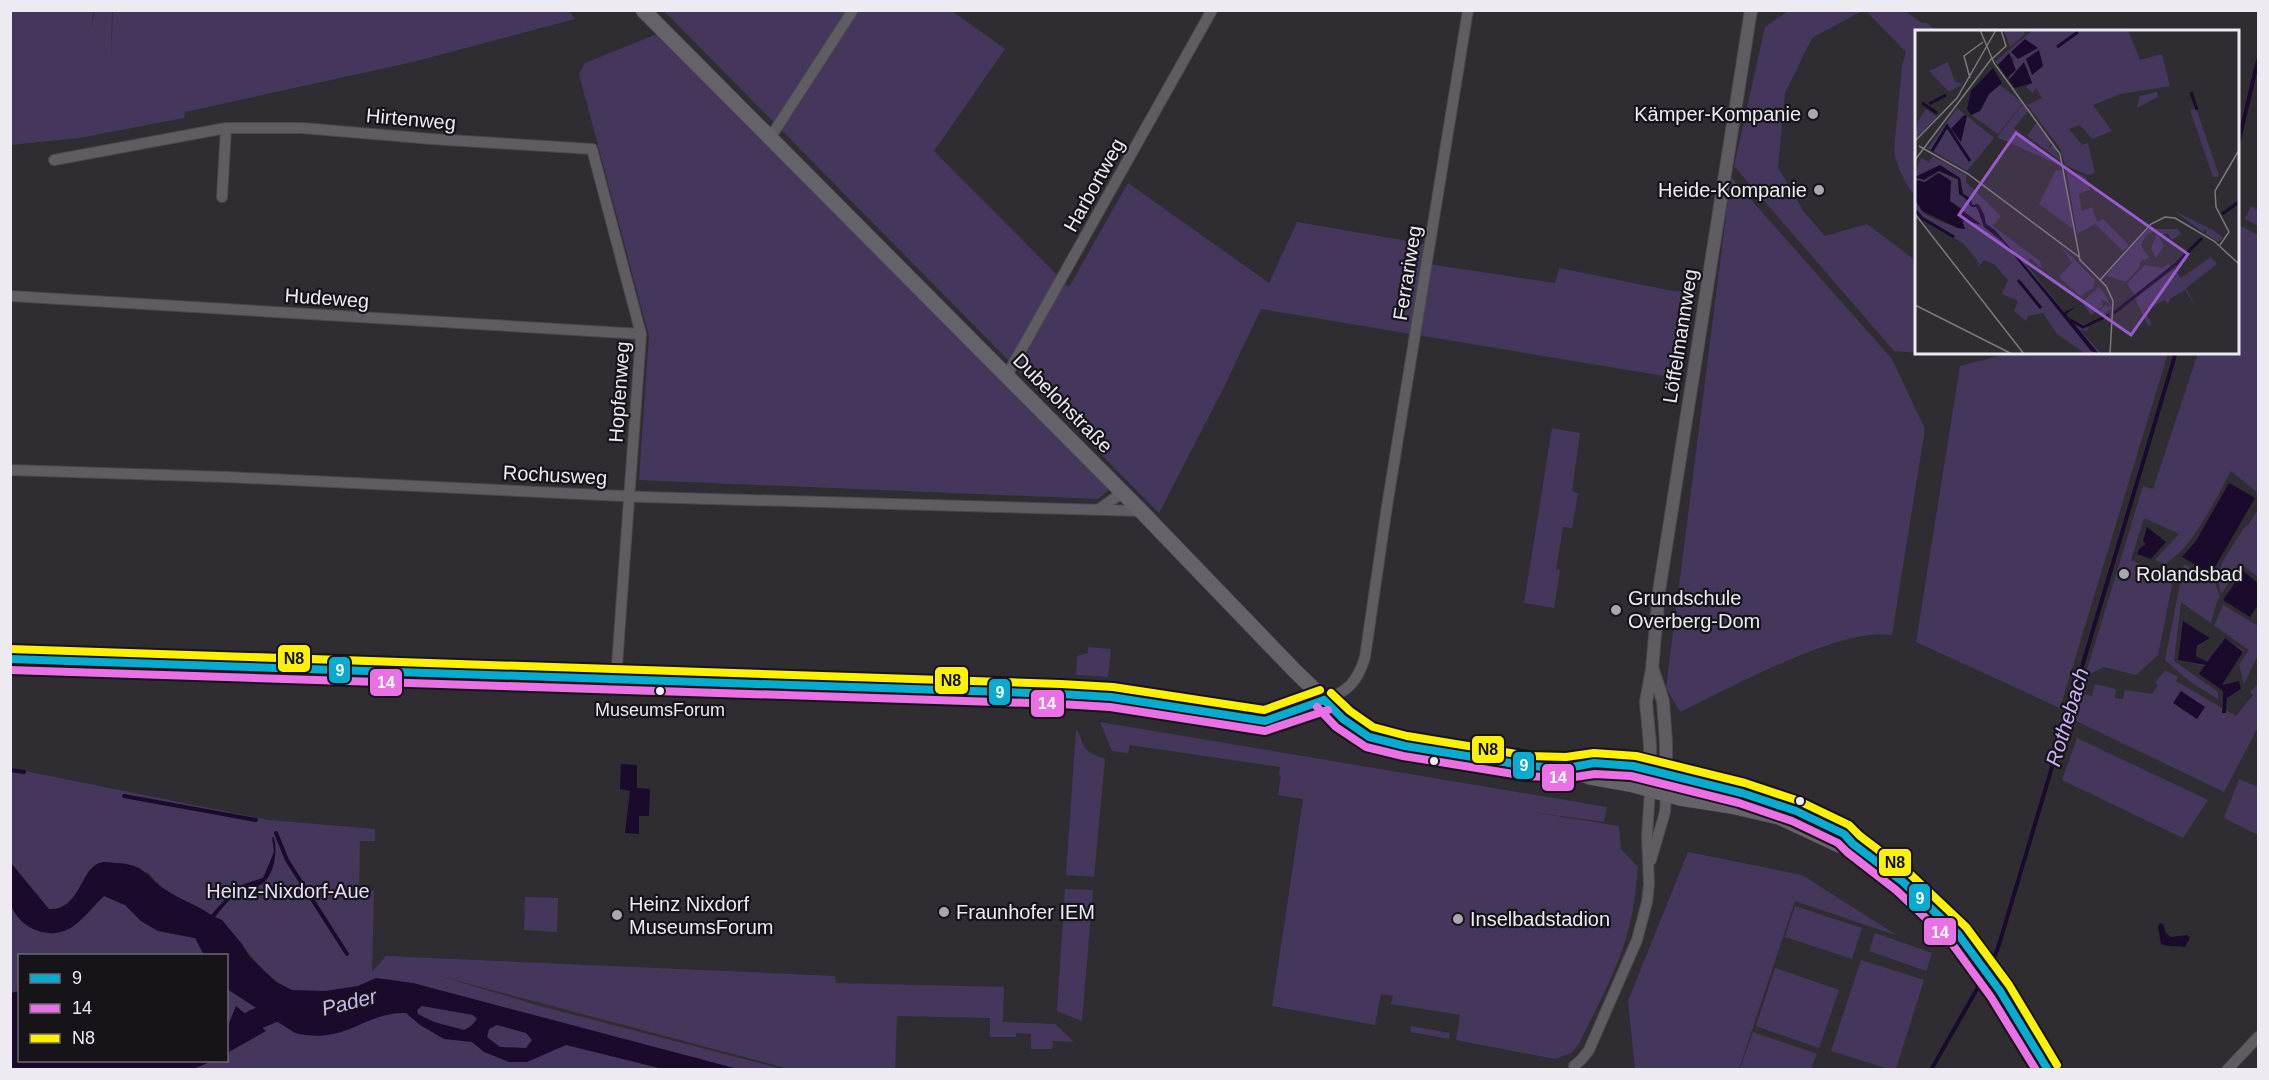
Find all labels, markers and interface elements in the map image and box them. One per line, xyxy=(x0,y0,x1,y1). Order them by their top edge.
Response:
inset map xyxy=(1915,30,2239,354)
place label: Kämper-Kompanie xyxy=(1634,103,1801,125)
street label: Hirtenweg xyxy=(365,104,457,134)
marker: Kämper-Kompanie xyxy=(1806,107,1820,121)
street label: Harbortweg xyxy=(1059,134,1129,236)
place label: Heide-Kompanie xyxy=(1658,179,1807,201)
marker: Heide-Kompanie xyxy=(1812,183,1826,197)
street label: Ferrariweg xyxy=(1389,224,1425,322)
street label: Löffelmannweg xyxy=(1659,267,1701,405)
street label: Hudeweg xyxy=(284,284,370,312)
street label: Hopfenweg xyxy=(604,341,634,443)
street label: Dubelohstraße xyxy=(1009,349,1117,457)
street label: Rochusweg xyxy=(502,461,608,489)
place label: Rolandsbad xyxy=(2136,563,2243,585)
marker: Rolandsbad xyxy=(2117,567,2131,581)
place label: Grundschule Overberg-Dom xyxy=(1628,587,1760,632)
marker: Grundschule Overberg-Dom xyxy=(1609,603,1623,617)
line badge: N8 xyxy=(277,644,311,673)
text: N8 xyxy=(284,650,304,667)
line badge: 9 xyxy=(328,656,351,684)
text: 9 xyxy=(336,662,345,679)
water label: Rothebach xyxy=(2041,665,2093,769)
line badge: N8 xyxy=(934,666,969,695)
line badge: 14 xyxy=(369,668,403,697)
text: N8 xyxy=(941,672,961,689)
text: 14 xyxy=(377,674,395,691)
line badge: 9 xyxy=(988,678,1011,706)
text: 9 xyxy=(996,684,1005,701)
marker: MuseumsForum xyxy=(654,685,666,697)
line badge: 14 xyxy=(1030,689,1065,718)
text: 14 xyxy=(1038,695,1056,712)
place label: MuseumsForum xyxy=(595,700,725,720)
line badge: N8 xyxy=(1471,735,1505,764)
text: N8 xyxy=(1478,741,1498,758)
line badge: 9 xyxy=(1512,751,1535,780)
unlabelled marker xyxy=(1428,755,1440,767)
text: 9 xyxy=(1520,757,1529,774)
line badge: 14 xyxy=(1541,763,1575,792)
text: 14 xyxy=(1549,769,1567,786)
unlabelled marker xyxy=(1794,795,1806,807)
line badge: N8 xyxy=(1878,848,1912,877)
text: N8 xyxy=(1885,854,1905,871)
park label: Heinz-Nixdorf-Aue xyxy=(206,880,370,902)
line badge: 9 xyxy=(1908,883,1931,912)
text: 9 xyxy=(1916,890,1925,907)
place label: Heinz Nixdorf MuseumsForum xyxy=(629,893,773,938)
place label: Fraunhofer IEM xyxy=(956,901,1095,923)
marker: Fraunhofer IEM xyxy=(937,905,951,919)
marker: Heinz Nixdorf MuseumsForum xyxy=(610,908,624,922)
place label: Inselbadstadion xyxy=(1470,908,1610,930)
marker: Inselbadstadion xyxy=(1451,912,1465,926)
line badge: 14 xyxy=(1923,917,1957,946)
text: 14 xyxy=(1931,924,1949,941)
legend xyxy=(18,954,228,1062)
text: 9 xyxy=(72,968,82,988)
water label: Pader xyxy=(319,984,380,1020)
text: 14 xyxy=(72,998,92,1018)
text: N8 xyxy=(72,1028,95,1048)

